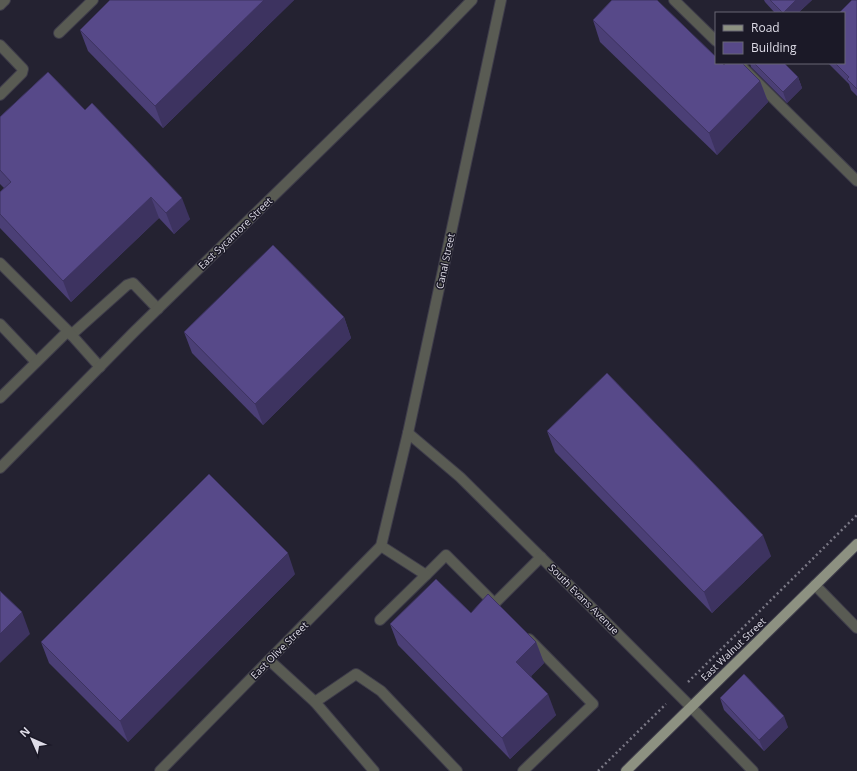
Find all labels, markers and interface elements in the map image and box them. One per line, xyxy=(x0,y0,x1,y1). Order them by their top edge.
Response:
legend xyxy=(715,12,845,64)
text: Road xyxy=(751,19,780,36)
text: Building xyxy=(751,39,797,56)
street label: East Sycamore Street xyxy=(195,193,276,272)
street label: Canal Street xyxy=(432,231,458,290)
street label: South Evans Avenue xyxy=(546,561,623,638)
street label: East Walnut Street xyxy=(697,614,769,684)
street label: East Olive Street xyxy=(247,618,311,682)
north arrow xyxy=(12,719,52,759)
text: N xyxy=(16,723,33,740)

